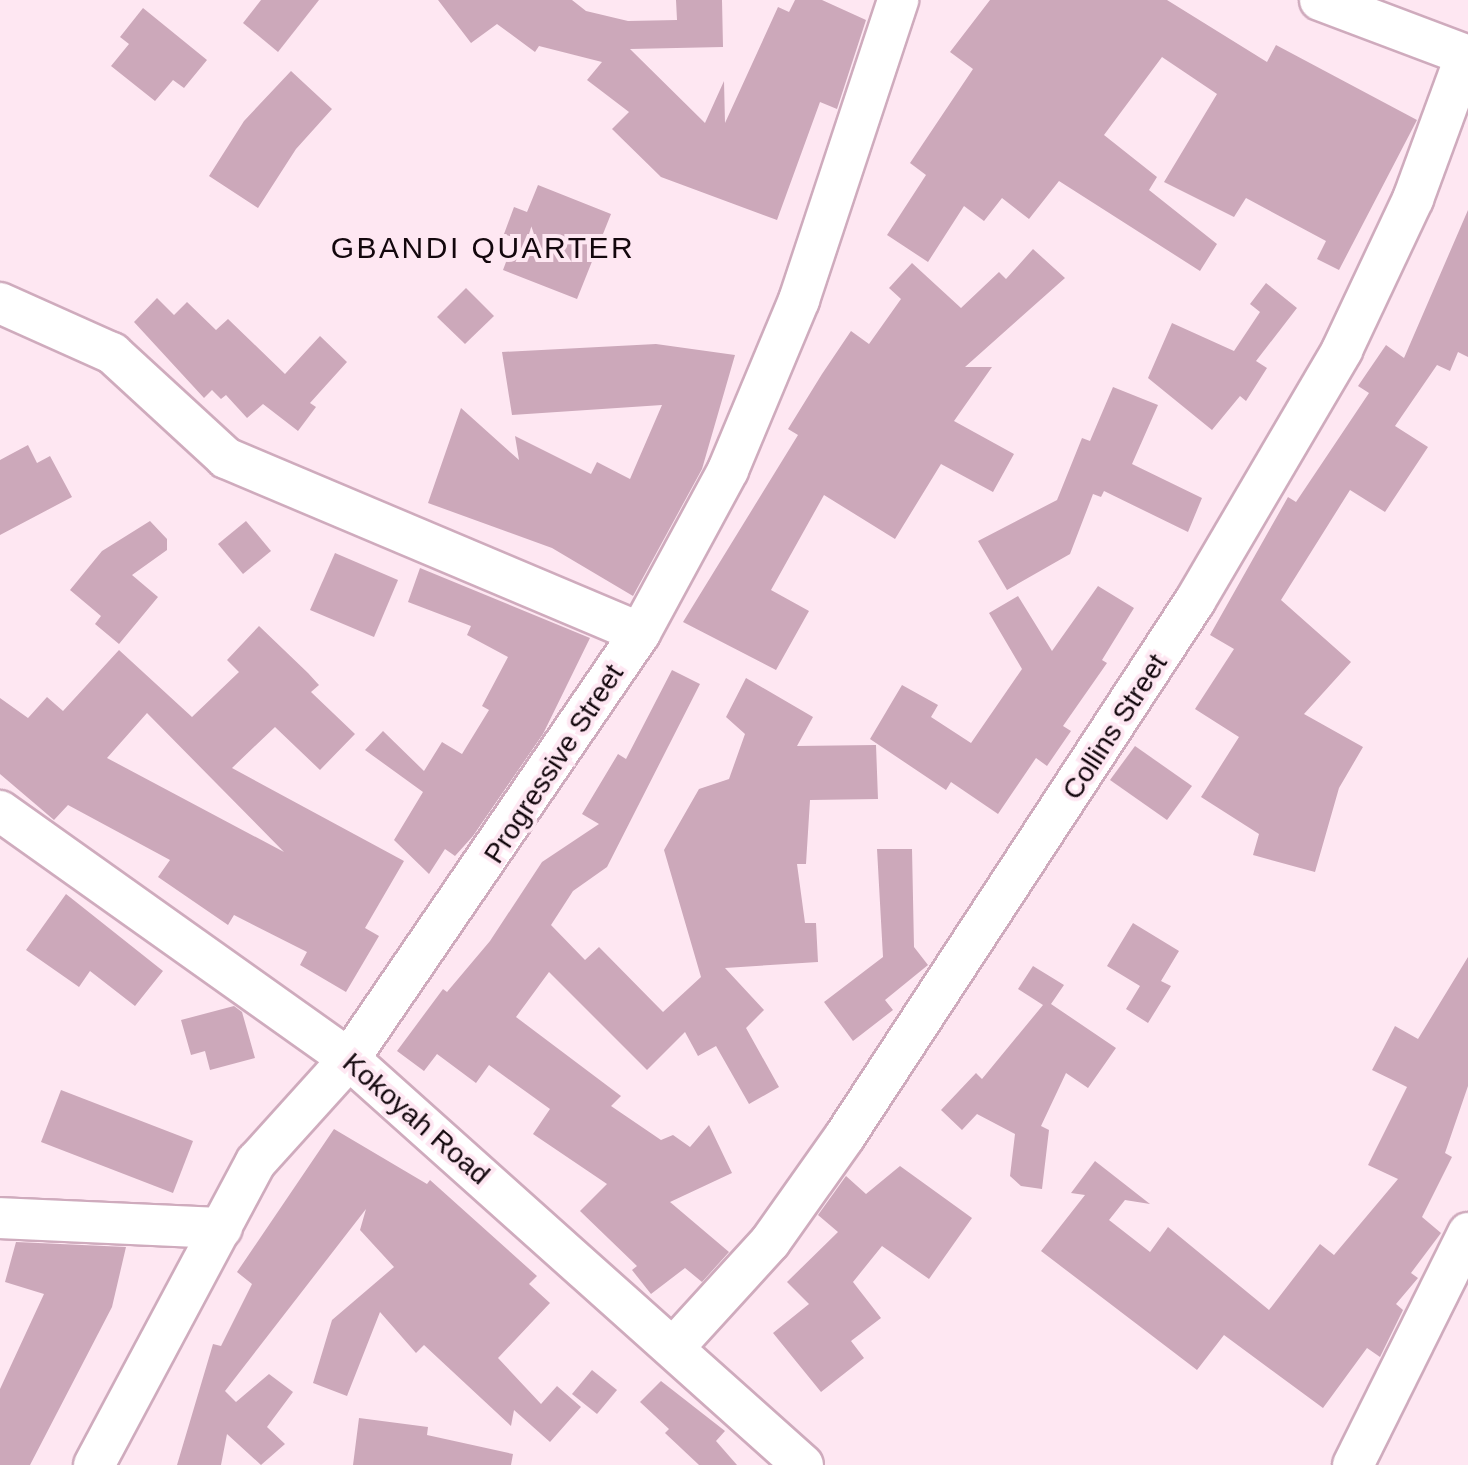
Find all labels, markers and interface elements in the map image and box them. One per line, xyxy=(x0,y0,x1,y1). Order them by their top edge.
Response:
district label: GBANDI QUARTER xyxy=(331,230,635,266)
street label: Collins Street xyxy=(1056,648,1174,806)
street label: Progressive Street xyxy=(477,658,631,870)
street label: Kokoyah Road xyxy=(336,1046,496,1192)

